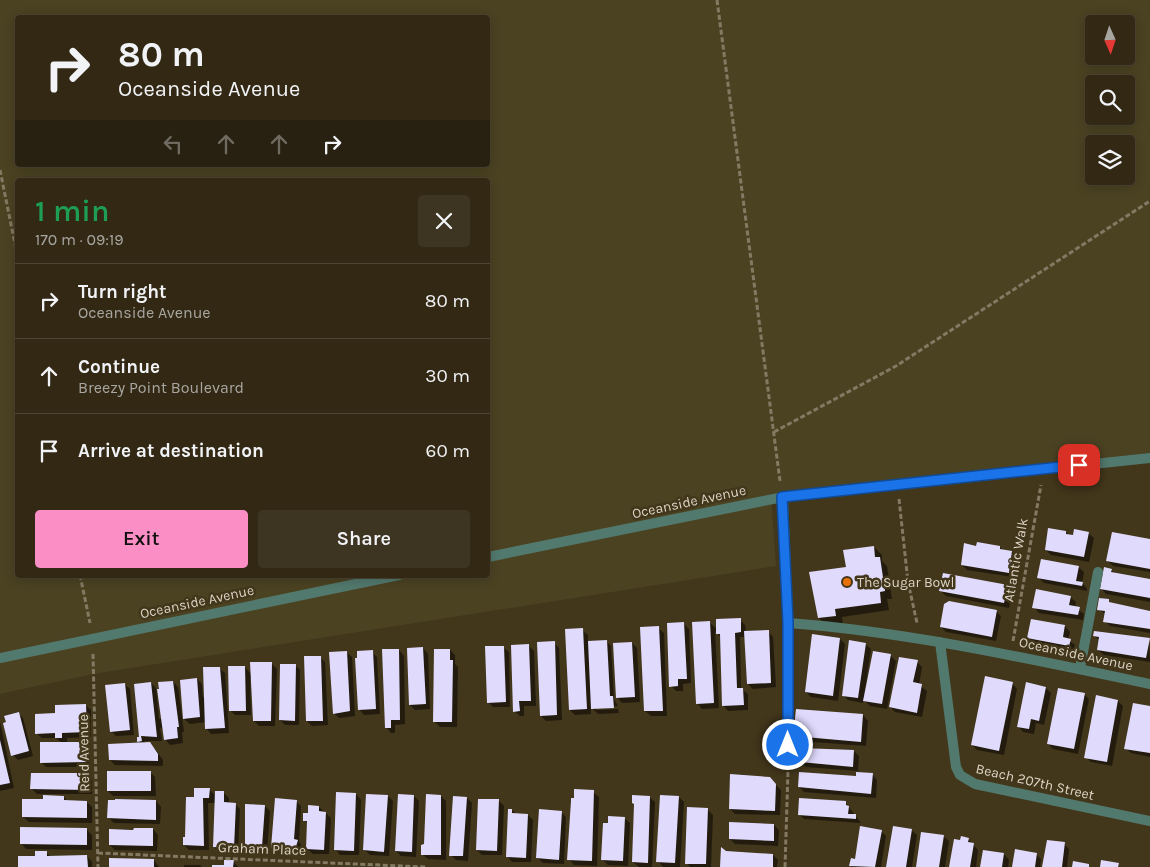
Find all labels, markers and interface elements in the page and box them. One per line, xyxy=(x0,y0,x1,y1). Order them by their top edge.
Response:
north arrow xyxy=(1085,15,1135,65)
map controls xyxy=(1085,15,1135,185)
text: 80 m xyxy=(118,34,205,75)
icon: right xyxy=(35,35,100,100)
button: search xyxy=(1085,75,1135,125)
text: Oceanside Avenue xyxy=(118,76,300,102)
icon: left xyxy=(159,130,187,158)
icon: ahead xyxy=(212,130,240,158)
icon: ahead xyxy=(265,130,293,158)
icon: right xyxy=(318,130,346,158)
button: layers xyxy=(1085,135,1135,185)
text: 1 min xyxy=(35,193,109,229)
button: close xyxy=(418,195,470,247)
text: 170 m · 09:19 xyxy=(35,230,124,249)
text: Turn right xyxy=(78,281,167,303)
icon: right xyxy=(35,287,63,315)
text: 80 m xyxy=(425,290,470,312)
text: Oceanside Avenue xyxy=(78,303,211,322)
text: Continue xyxy=(78,356,160,378)
icon: ahead xyxy=(35,362,63,390)
text: 30 m xyxy=(425,365,470,387)
text: Breezy Point Boulevard xyxy=(78,378,244,397)
icon: arrive xyxy=(35,437,63,465)
text: Arrive at destination xyxy=(78,440,264,462)
text: 60 m xyxy=(426,440,470,462)
pin xyxy=(1058,444,1100,486)
icon: arrive xyxy=(1065,451,1093,479)
street label: Oceanside Avenue xyxy=(630,482,748,522)
button: Exit xyxy=(35,510,248,568)
button: Share xyxy=(258,510,470,568)
street label: Atlantic Walk xyxy=(1000,517,1032,603)
place label: The Sugar Bowl xyxy=(857,574,954,591)
marker: The Sugar Bowl xyxy=(841,576,853,588)
street label: Oceanside Avenue xyxy=(138,582,256,622)
street label: Oceanside Avenue xyxy=(1017,634,1135,674)
street label: Reid Avenue xyxy=(75,714,93,792)
position arrow xyxy=(761,718,813,770)
street label: Beach 207th Street xyxy=(974,760,1096,804)
street label: Graham Place xyxy=(218,839,306,859)

